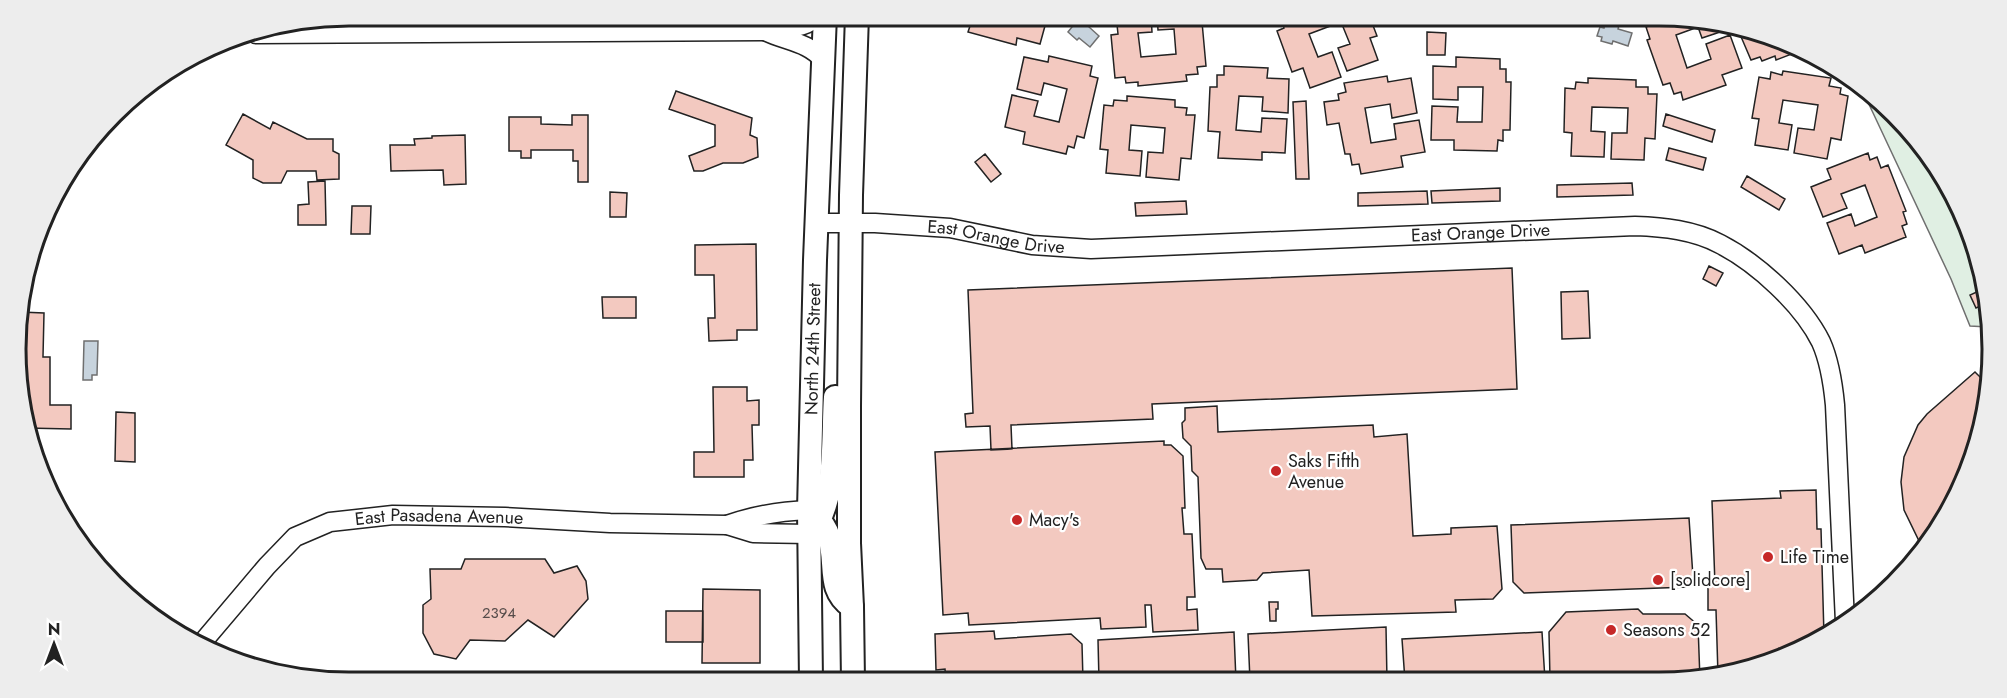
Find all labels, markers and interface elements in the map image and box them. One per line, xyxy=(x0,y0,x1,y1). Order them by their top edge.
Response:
street label: East Orange Drive xyxy=(926,214,1065,260)
street label: East Orange Drive xyxy=(1411,217,1551,248)
street label: North 24th Street xyxy=(798,282,827,415)
place label: Saks Fifth Avenue xyxy=(1288,448,1360,495)
marker: Saks Fifth Avenue xyxy=(1269,464,1283,478)
street label: East Pasadena Avenue xyxy=(353,502,524,532)
place label: Macy's xyxy=(1029,507,1079,533)
marker: Macy's xyxy=(1010,513,1024,527)
place label: Life Time xyxy=(1780,544,1849,570)
marker: Life Time xyxy=(1761,550,1775,564)
place label: [solidcore] xyxy=(1670,567,1751,593)
marker: [solidcore] xyxy=(1651,573,1665,587)
house number: 2394 xyxy=(482,602,516,624)
north arrow xyxy=(24,614,84,674)
place label: Seasons 52 xyxy=(1623,617,1710,643)
text: N xyxy=(48,618,60,641)
marker: Seasons 52 xyxy=(1604,623,1618,637)

